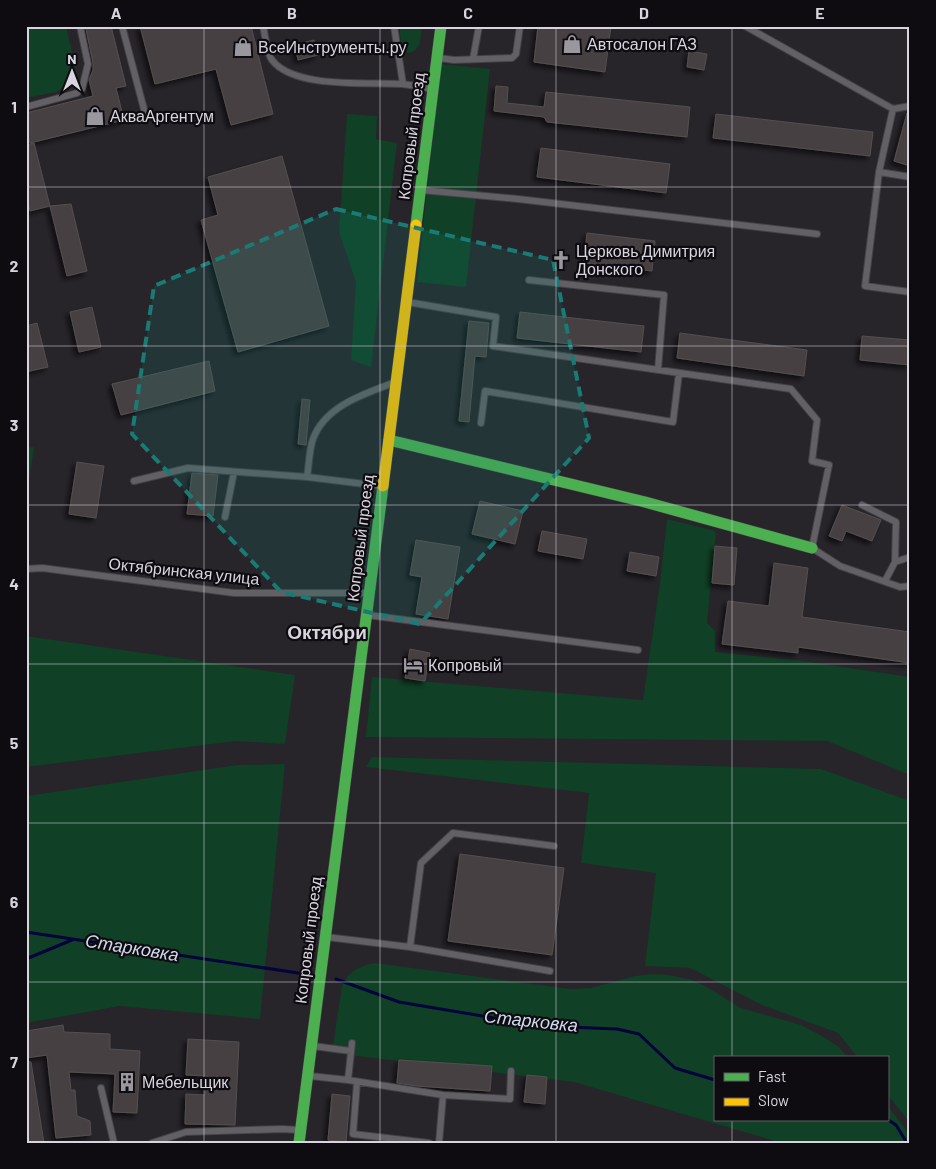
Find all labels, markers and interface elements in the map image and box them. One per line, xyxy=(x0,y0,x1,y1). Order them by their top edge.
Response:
text: A xyxy=(111,3,122,22)
text: B xyxy=(287,3,297,22)
text: C xyxy=(463,3,473,22)
text: D xyxy=(639,3,649,22)
text: E xyxy=(815,3,825,22)
shop icon: Автосалон ГАЗ xyxy=(561,33,583,55)
place label: Автосалон ГАЗ xyxy=(587,34,697,53)
shop icon: ВсеИнструменты.ру xyxy=(232,36,254,58)
place label: ВсеИнструменты.ру xyxy=(258,37,407,56)
north arrow xyxy=(48,48,98,98)
text: N xyxy=(67,50,77,67)
street label: Копровый проезд xyxy=(393,71,428,201)
text: 1 xyxy=(11,97,17,116)
shop icon: АкваАргентум xyxy=(84,105,106,127)
place label: АкваАргентум xyxy=(110,106,214,125)
place label: Церковь Димитрия Донского xyxy=(576,241,715,278)
church icon: Церковь Димитрия Донского xyxy=(550,249,572,271)
text: 2 xyxy=(10,256,19,275)
text: 3 xyxy=(10,415,18,434)
street label: Копровый проезд xyxy=(342,473,377,603)
street label: Октябринская улица xyxy=(108,553,261,588)
text: 4 xyxy=(9,574,19,593)
district label: Октябри xyxy=(287,620,367,643)
hotel icon: Копровый xyxy=(402,654,424,676)
place label: Копровый xyxy=(428,655,502,674)
text: 5 xyxy=(10,733,19,752)
street label: Копровый проезд xyxy=(290,875,325,1005)
text: 6 xyxy=(10,892,19,911)
water label: Старковка xyxy=(84,929,180,965)
water label: Старковка xyxy=(483,1004,579,1036)
text: 7 xyxy=(10,1052,18,1071)
legend xyxy=(714,1056,888,1122)
text: Fast xyxy=(758,1067,786,1085)
building icon: Мебельщик xyxy=(116,1071,138,1093)
place label: Мебельщик xyxy=(142,1072,229,1091)
text: Slow xyxy=(758,1091,789,1109)

